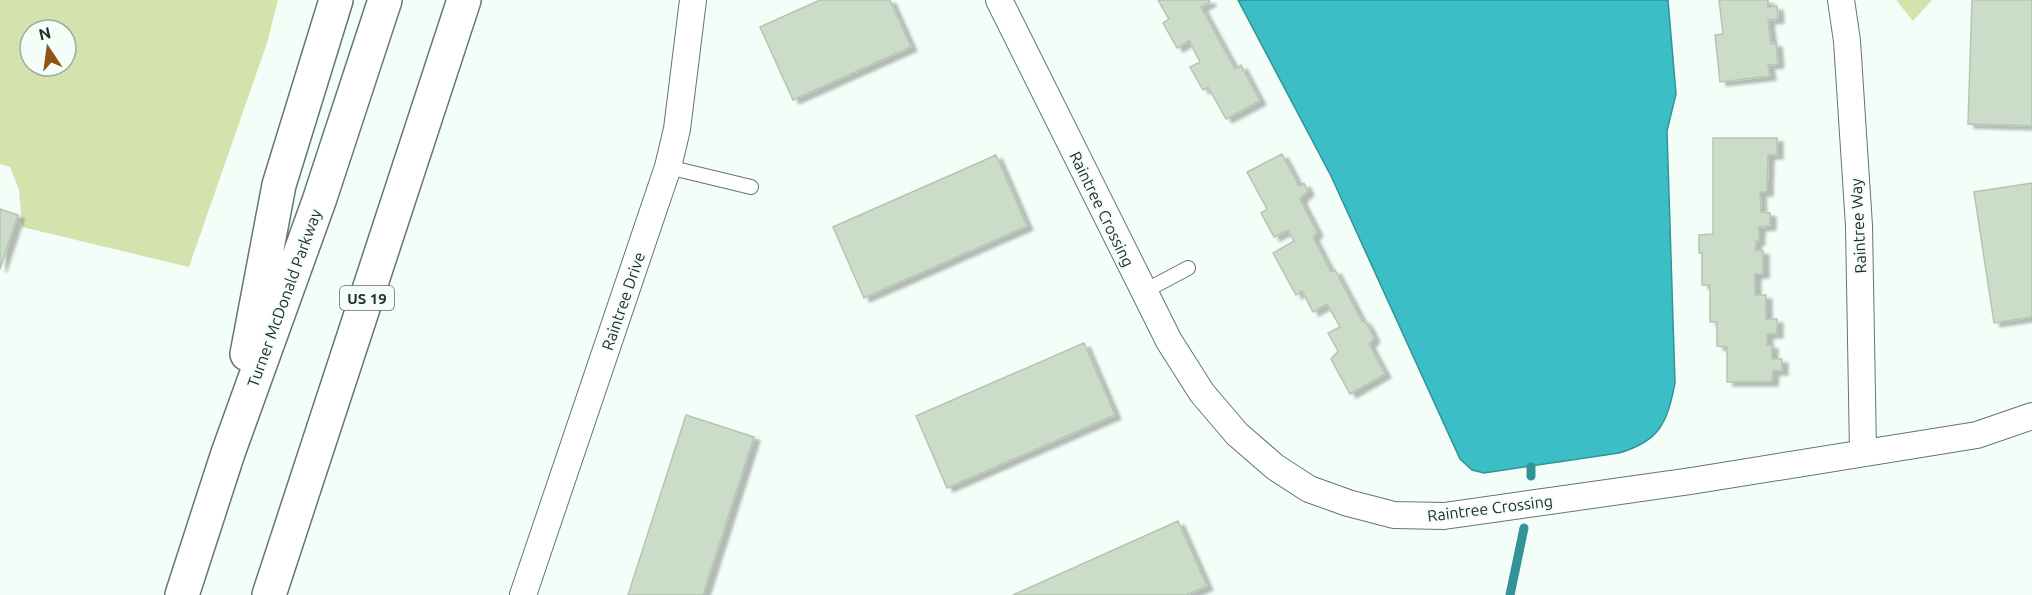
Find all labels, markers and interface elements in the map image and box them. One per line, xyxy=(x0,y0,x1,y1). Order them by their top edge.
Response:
north arrow xyxy=(18,18,78,78)
text: N xyxy=(37,23,52,43)
street label: Raintree Crossing xyxy=(1066,148,1138,270)
street label: Raintree Way xyxy=(1847,178,1869,274)
street label: Turner McDonald Parkway xyxy=(243,206,325,389)
street label: Raintree Drive xyxy=(598,250,648,352)
road number: US 19 xyxy=(340,286,394,310)
street label: Raintree Crossing xyxy=(1426,491,1554,525)

